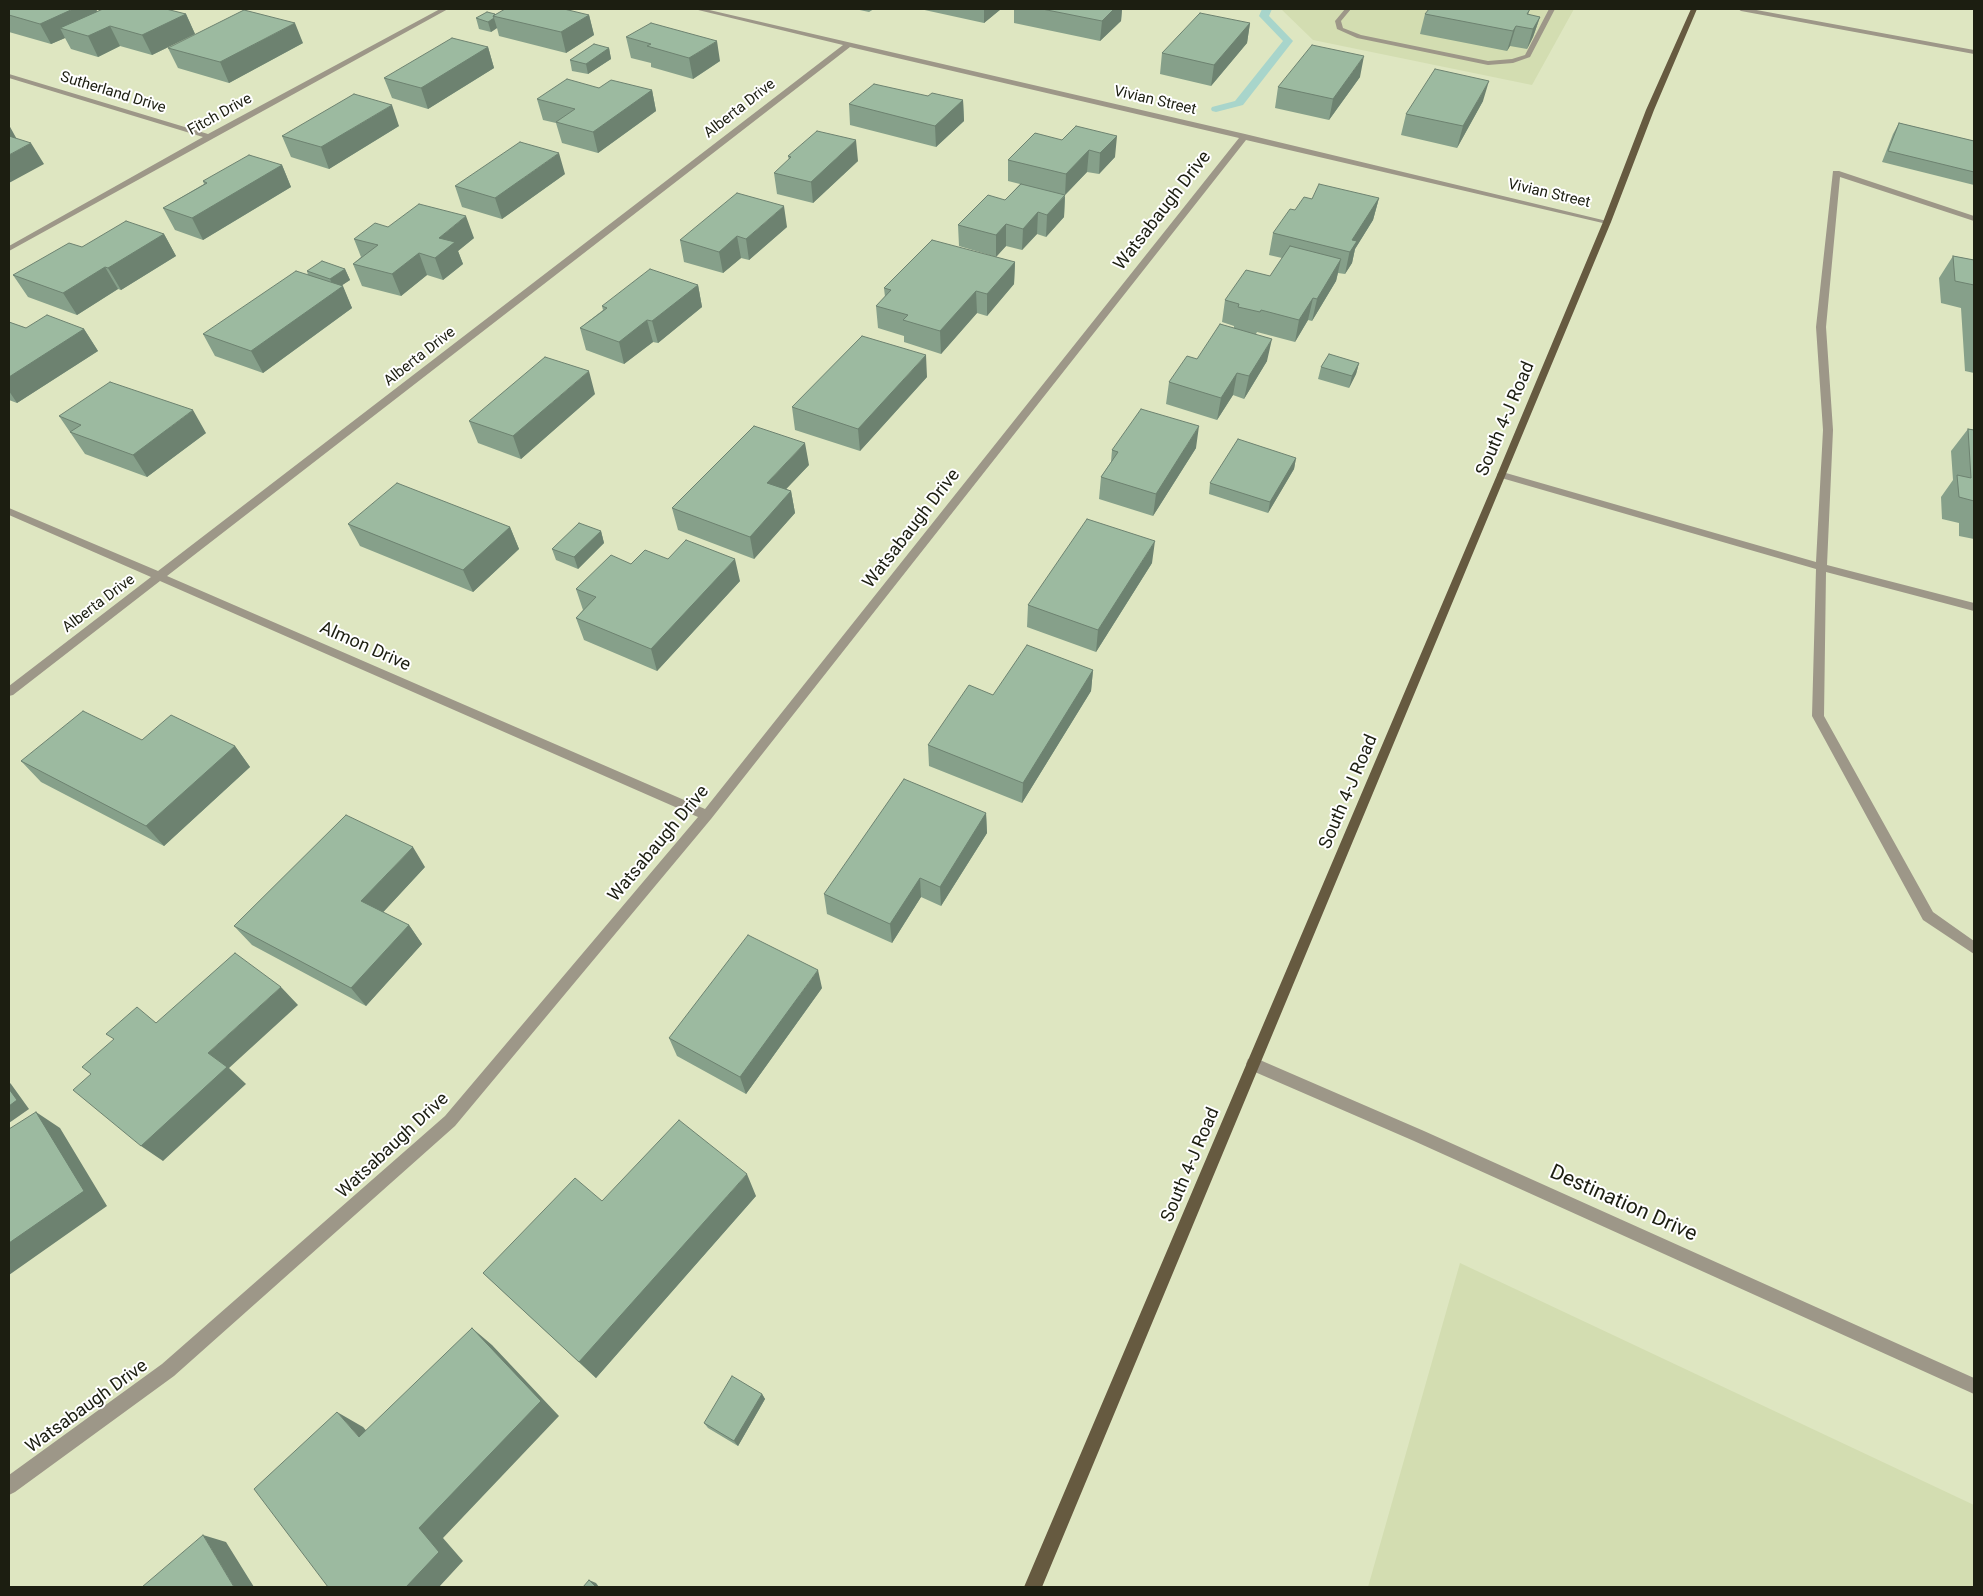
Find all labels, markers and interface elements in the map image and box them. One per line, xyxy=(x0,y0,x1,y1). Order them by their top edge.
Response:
street label: Sutherland Drive xyxy=(58,68,168,118)
street label: Alberta Drive xyxy=(701,76,779,142)
street label: Vivian Street xyxy=(1112,83,1198,119)
street label: Fitch Drive xyxy=(185,90,255,140)
street label: Watsabaugh Drive xyxy=(1110,147,1216,275)
street label: Vivian Street xyxy=(1506,176,1592,212)
street label: Alberta Drive xyxy=(381,324,459,390)
street label: South 4-J Road xyxy=(1472,359,1540,479)
street label: Watsabaugh Drive xyxy=(859,465,965,593)
street label: Alberta Drive xyxy=(59,571,139,637)
street label: Almon Drive xyxy=(316,617,414,677)
street label: South 4-J Road xyxy=(1315,732,1383,852)
street label: Watsabaugh Drive xyxy=(604,781,714,907)
street label: Watsabaugh Drive xyxy=(333,1089,453,1203)
street label: South 4-J Road xyxy=(1157,1105,1225,1225)
street label: Destination Drive xyxy=(1545,1160,1701,1248)
street label: Watsabaugh Drive xyxy=(22,1356,152,1458)

